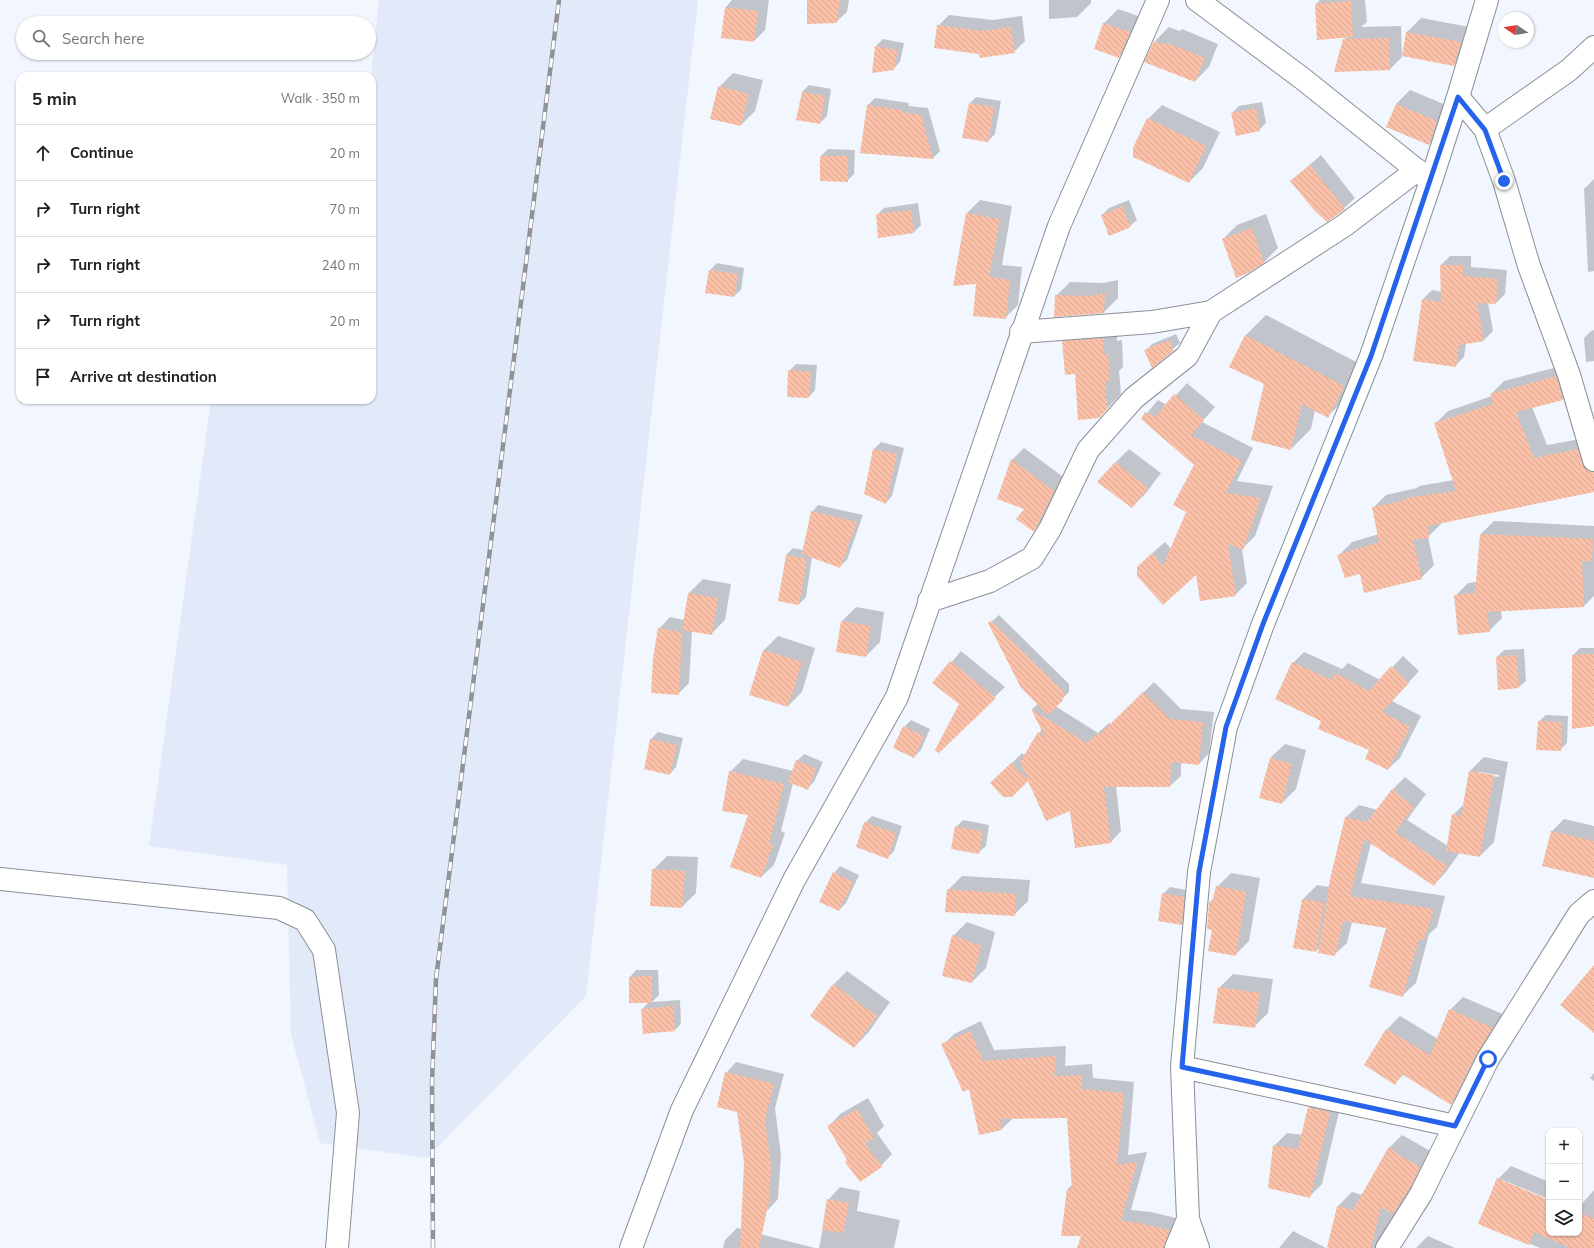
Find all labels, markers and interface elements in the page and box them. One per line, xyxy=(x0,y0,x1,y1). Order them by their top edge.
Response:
north arrow xyxy=(1498,12,1534,48)
search box xyxy=(16,16,376,60)
icon: search xyxy=(30,27,52,49)
text: Search here xyxy=(62,29,144,48)
text: 5 min xyxy=(32,88,77,109)
text: Walk · 350 m xyxy=(281,90,360,106)
icon: ahead xyxy=(32,142,54,164)
text: Continue xyxy=(70,143,133,162)
text: 20 m xyxy=(330,145,360,161)
route end xyxy=(1495,172,1513,190)
icon: right xyxy=(32,198,54,220)
text: Turn right xyxy=(70,199,140,218)
text: 70 m xyxy=(330,201,360,217)
icon: right xyxy=(32,254,54,276)
text: Turn right xyxy=(70,255,140,274)
text: 240 m xyxy=(322,257,360,273)
icon: right xyxy=(32,310,54,332)
text: Turn right xyxy=(70,311,140,330)
text: 20 m xyxy=(330,313,360,329)
icon: arrive xyxy=(32,366,54,388)
text: Arrive at destination xyxy=(70,367,217,386)
route start xyxy=(1479,1050,1497,1068)
map controls xyxy=(1546,1128,1582,1236)
button: + xyxy=(1546,1128,1582,1164)
button: − xyxy=(1546,1164,1582,1200)
button: layers xyxy=(1546,1200,1582,1236)

